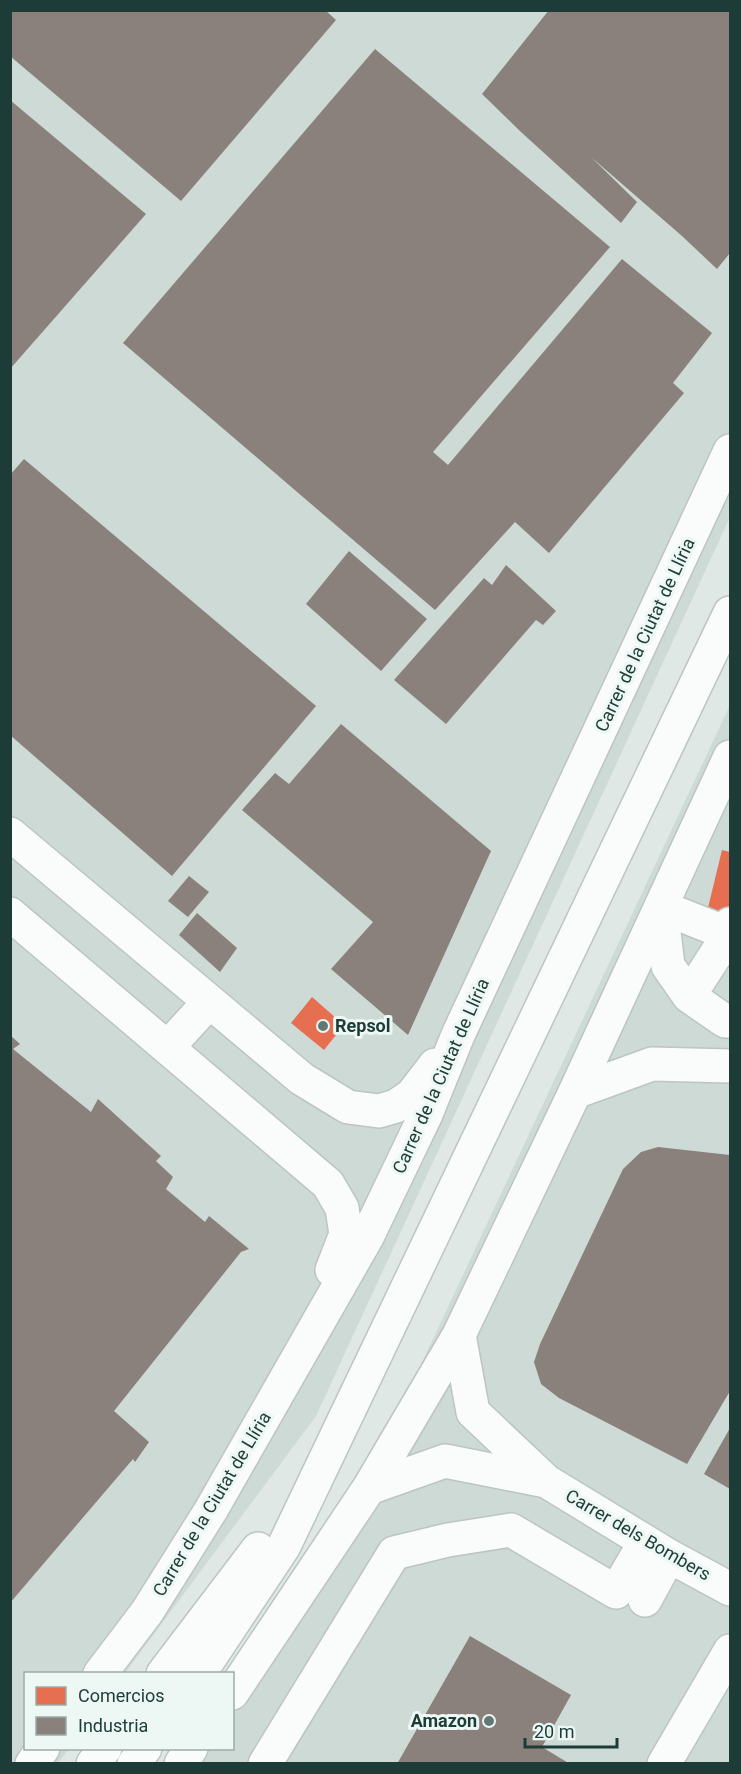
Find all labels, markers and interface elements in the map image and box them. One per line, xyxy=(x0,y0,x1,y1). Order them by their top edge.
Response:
street label: Carrer de la Ciutat de Llíria xyxy=(590,535,699,735)
street label: Carrer de la Ciutat de Llíria xyxy=(388,975,493,1177)
place label: Repsol xyxy=(335,1015,391,1036)
marker: Repsol xyxy=(316,1019,330,1033)
street label: Carrer de la Ciutat de Llíria xyxy=(148,1408,275,1600)
street label: Carrer dels Bombers xyxy=(562,1485,714,1585)
legend xyxy=(24,1672,234,1750)
text: Comercios xyxy=(78,1685,165,1706)
place label: Amazon xyxy=(411,1710,477,1731)
scale bar xyxy=(525,1711,616,1749)
marker: Amazon xyxy=(482,1714,496,1728)
text: Industria xyxy=(78,1715,148,1736)
text: 20 m xyxy=(534,1721,574,1742)

